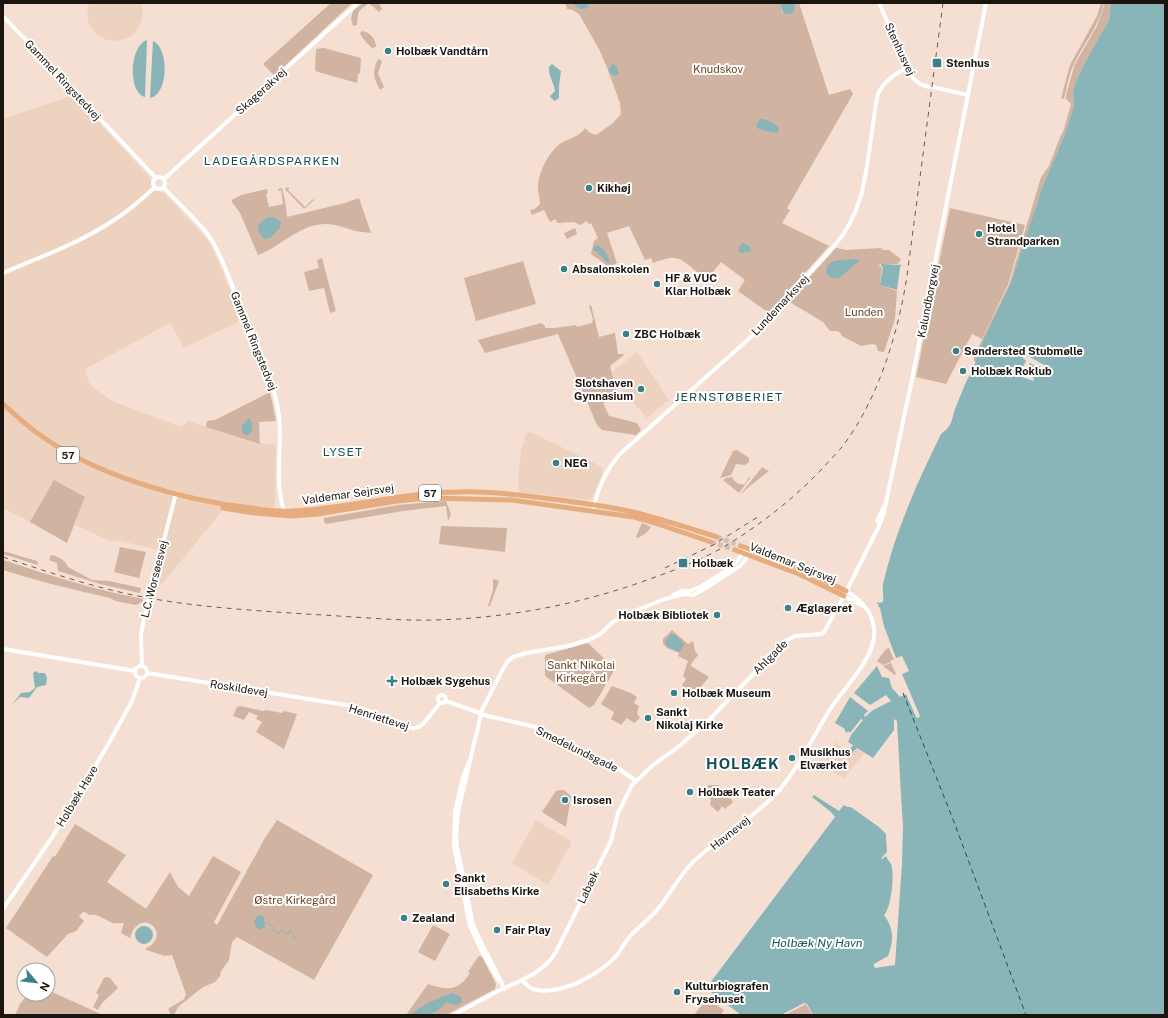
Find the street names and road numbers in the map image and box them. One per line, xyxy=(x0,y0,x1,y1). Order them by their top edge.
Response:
street label: Stenhusvej xyxy=(883,21,917,77)
street label: Gammel Ringstedvej xyxy=(23,37,103,123)
street label: Skagerakvej xyxy=(233,65,289,117)
street label: Kalundborgvej xyxy=(915,263,941,339)
street label: Lundemarksvej xyxy=(749,272,811,338)
street label: Gammel Ringstedvej xyxy=(229,290,279,392)
road number: 57 xyxy=(57,447,79,463)
street label: Valdemar Sejrsvej xyxy=(301,482,395,506)
road number: 57 xyxy=(419,485,441,501)
street label: L.C. Worsøesvej xyxy=(139,539,169,619)
street label: Valdemar Sejrsvej xyxy=(748,540,838,586)
street label: Ahlgade xyxy=(750,637,790,677)
street label: Roskildevej xyxy=(209,678,269,699)
street label: Henriettevej xyxy=(347,702,411,732)
street label: Smedelundsgade xyxy=(534,724,620,774)
street label: Holbæk Have xyxy=(54,763,100,829)
street label: Havnevej xyxy=(708,814,752,852)
street label: Labæk xyxy=(575,869,601,905)

